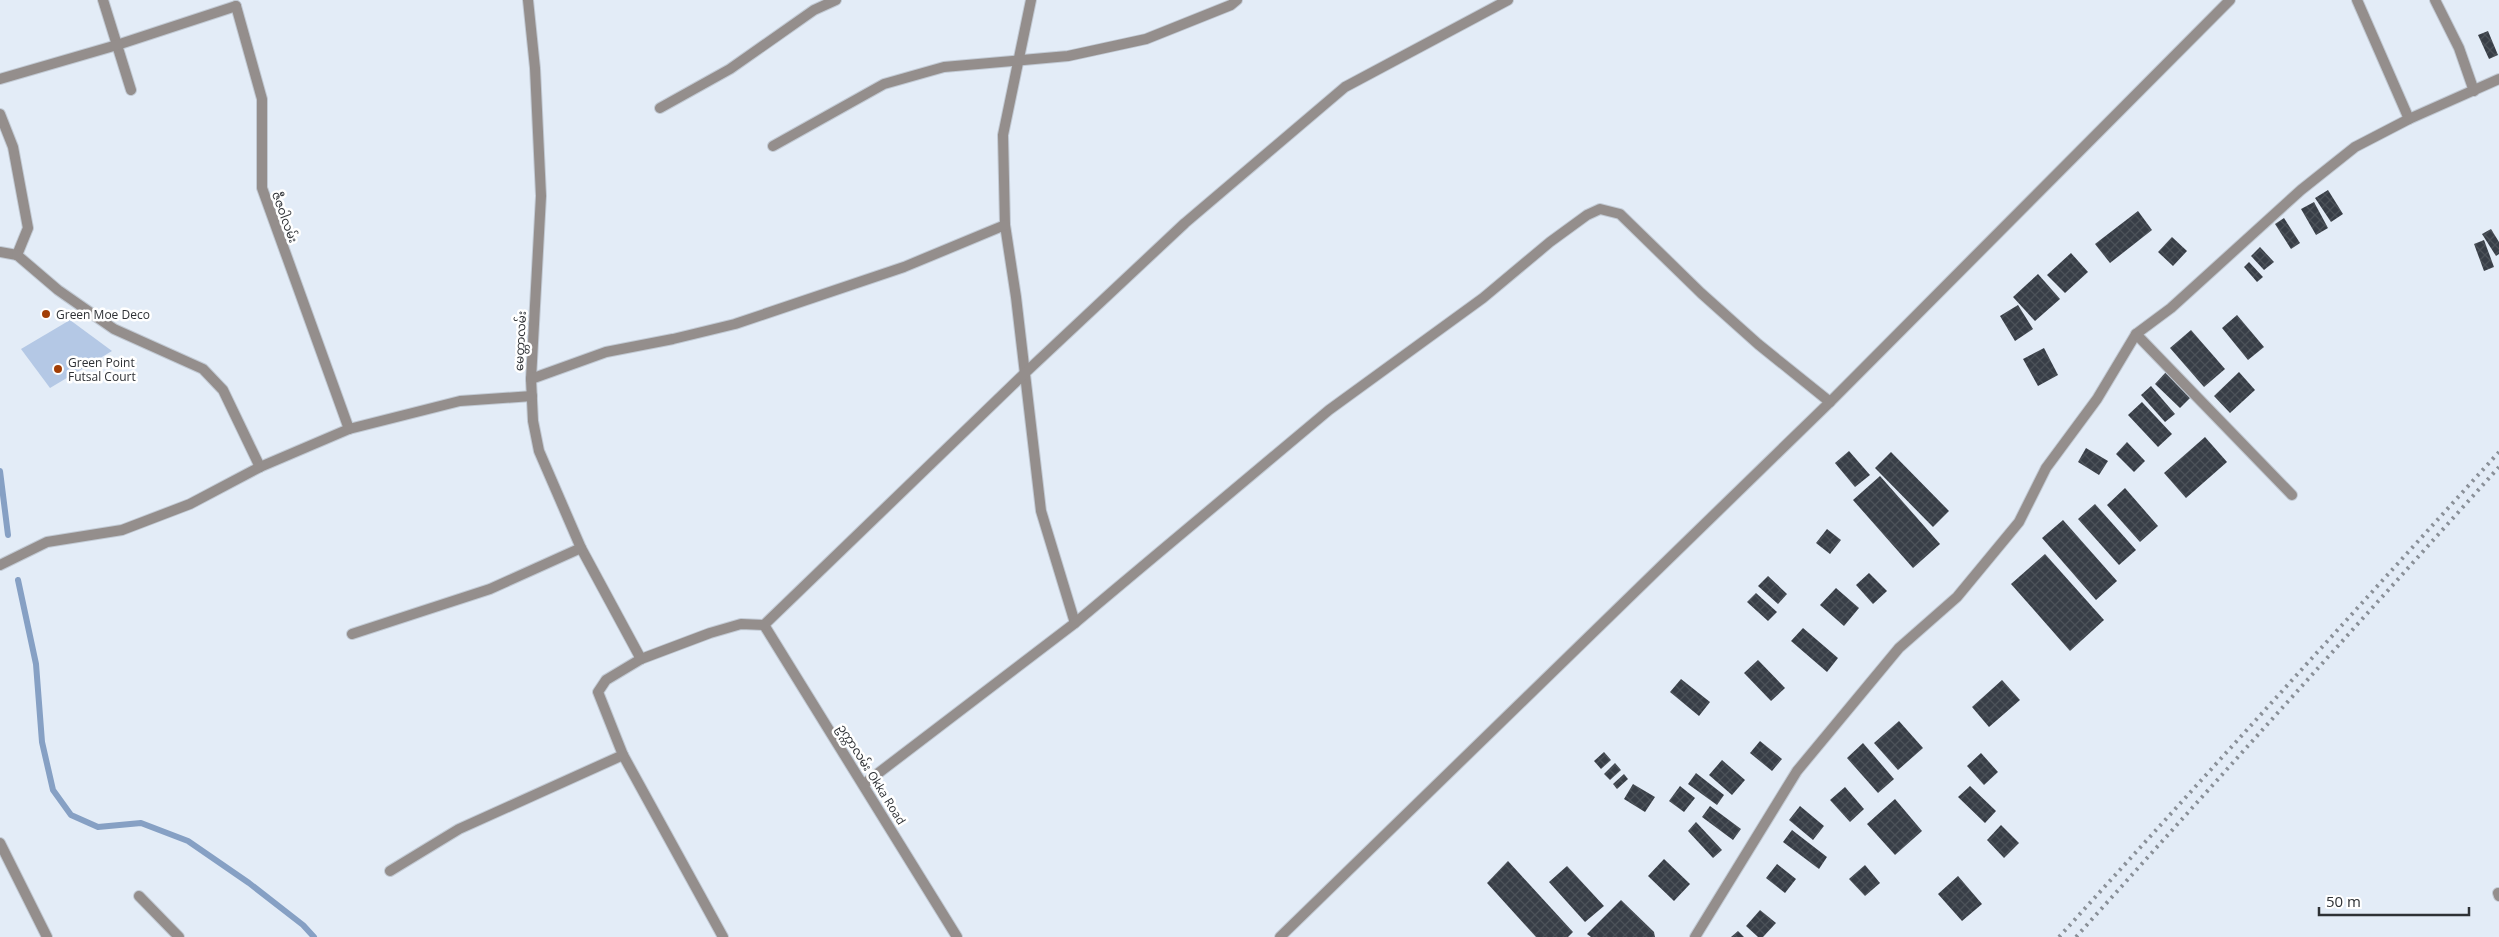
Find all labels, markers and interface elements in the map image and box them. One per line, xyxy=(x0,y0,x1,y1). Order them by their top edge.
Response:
street label: ဇီဇဝါလမ်း xyxy=(268,189,302,245)
place label: Green Moe Deco xyxy=(56,306,150,323)
marker: Green Moe Deco xyxy=(40,308,52,320)
street label: မေတ္တာလမ်း xyxy=(510,310,532,372)
place label: Green Point Futsal Court xyxy=(68,354,136,385)
marker: Green Point Futsal Court xyxy=(52,363,64,375)
street label: ဥက္ကာလမ်း Okka Road xyxy=(832,720,910,829)
scale bar xyxy=(2319,884,2469,916)
text: 50 m xyxy=(2326,891,2361,911)

